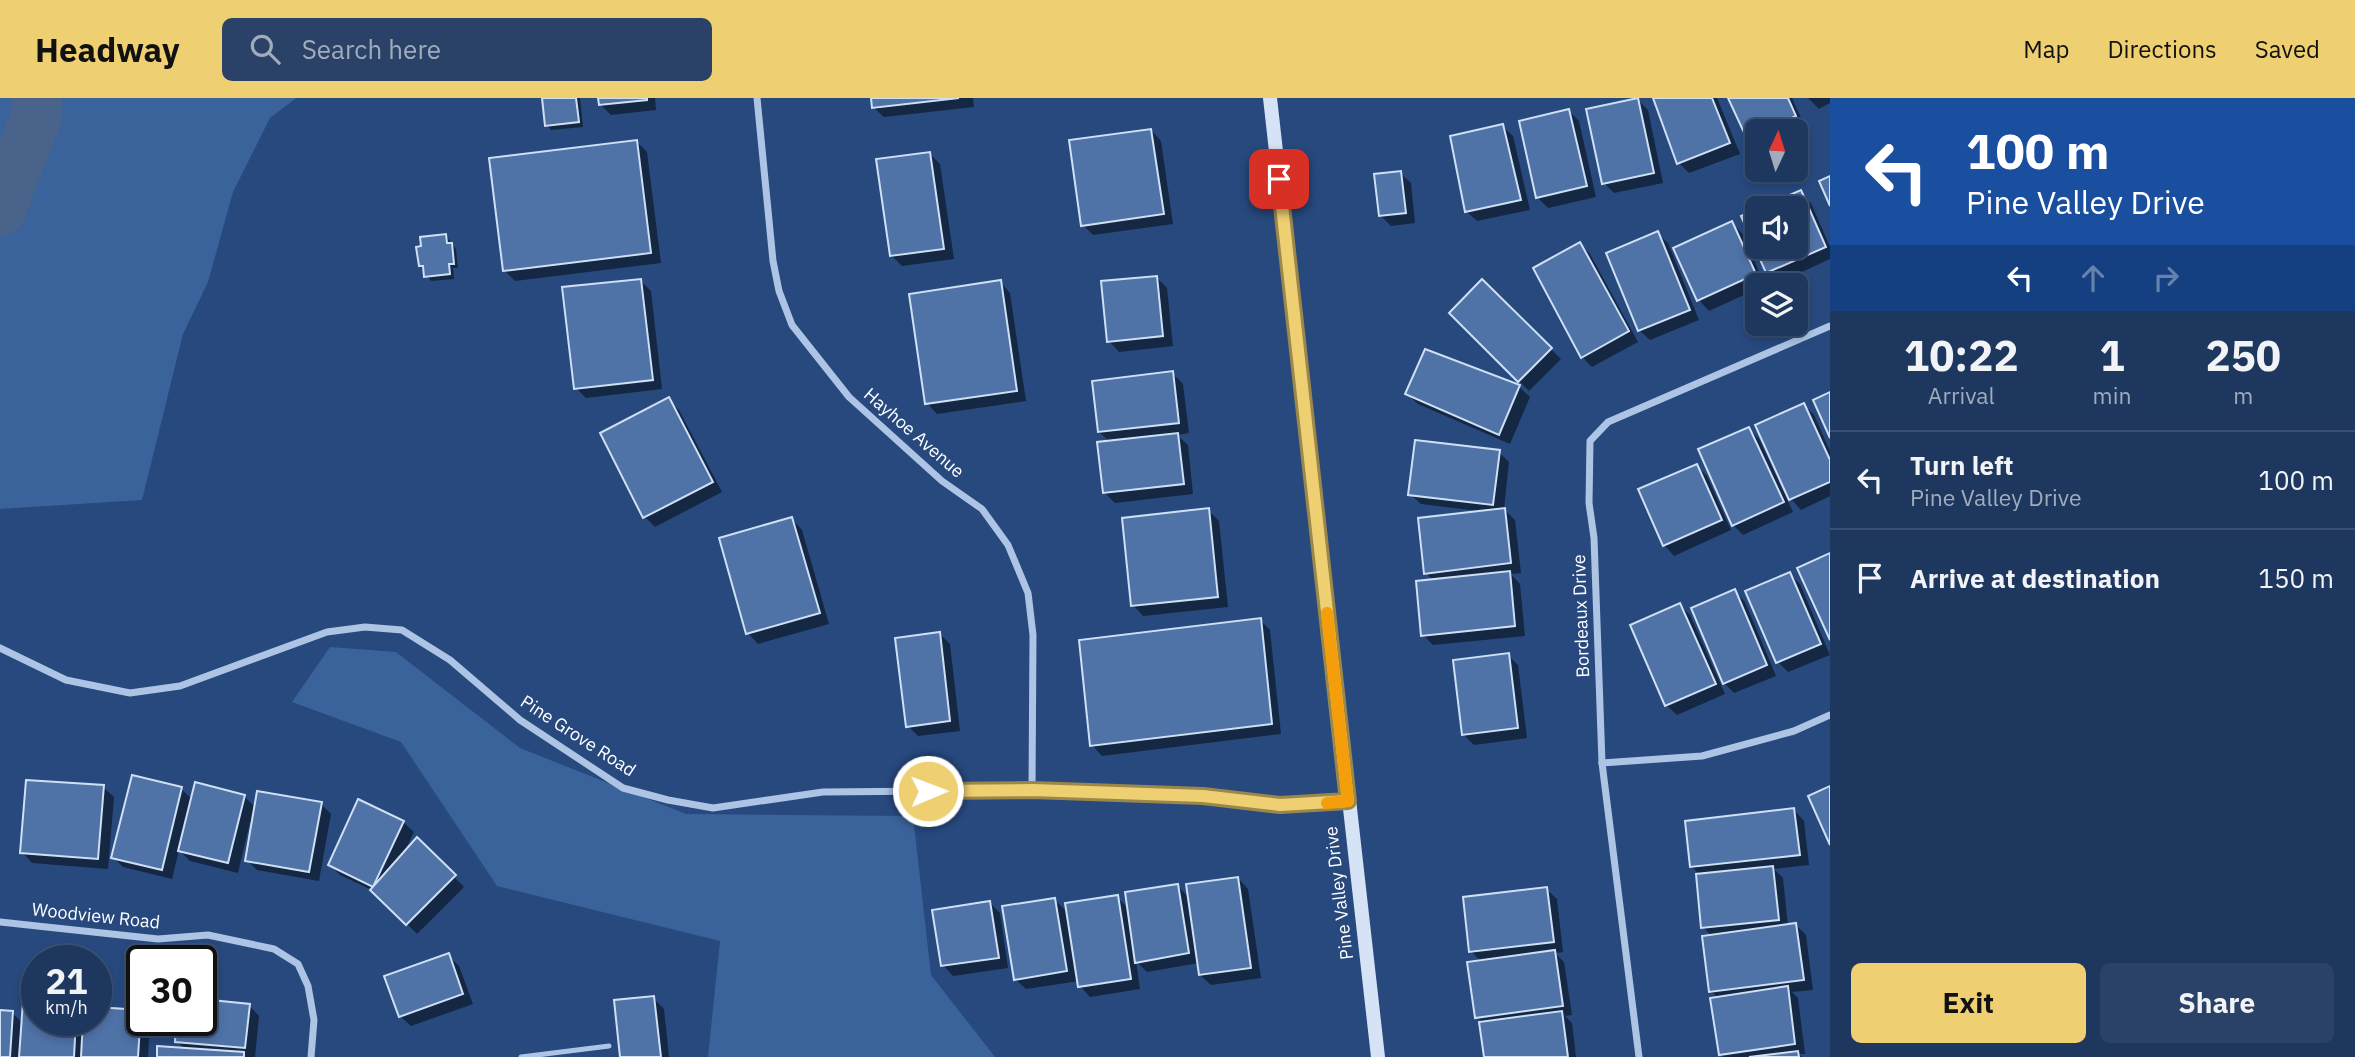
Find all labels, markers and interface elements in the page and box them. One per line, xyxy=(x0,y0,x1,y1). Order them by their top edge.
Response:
search box xyxy=(222,18,712,81)
text: Headway xyxy=(35,28,180,71)
icon: search xyxy=(246,30,284,68)
text: Search here xyxy=(302,32,441,66)
text: Map xyxy=(2023,33,2069,65)
text: Directions xyxy=(2107,33,2217,65)
text: Saved xyxy=(2255,33,2320,65)
north arrow xyxy=(1745,119,1808,182)
map controls xyxy=(1745,119,1808,336)
text: 100 m xyxy=(1966,119,2110,182)
icon: left xyxy=(1851,126,1942,217)
pin xyxy=(1249,149,1309,209)
icon: arrive xyxy=(1260,160,1298,198)
text: Pine Valley Drive xyxy=(1966,181,2205,223)
button: sound xyxy=(1745,196,1808,259)
icon: left xyxy=(2001,259,2039,297)
icon: ahead xyxy=(2074,259,2112,297)
icon: right xyxy=(2147,259,2185,297)
button: layers xyxy=(1745,273,1808,336)
text: 10:22 xyxy=(1904,328,2019,383)
text: 1 xyxy=(2099,328,2125,383)
text: 250 xyxy=(2205,328,2281,383)
text: Arrival xyxy=(1928,380,1995,410)
text: min xyxy=(2093,380,2131,410)
text: m xyxy=(2233,380,2253,410)
street label: Hayhoe Avenue xyxy=(859,383,969,483)
text: Turn left xyxy=(1910,448,2013,482)
icon: left xyxy=(1851,461,1889,499)
text: 100 m xyxy=(2258,463,2334,497)
text: Pine Valley Drive xyxy=(1910,482,2082,512)
street label: Bordeaux Drive xyxy=(1567,554,1594,678)
icon: arrive xyxy=(1851,559,1889,597)
text: Arrive at destination xyxy=(1910,561,2160,595)
text: 150 m xyxy=(2258,561,2334,595)
street label: Pine Grove Road xyxy=(516,690,640,781)
position arrow xyxy=(891,754,965,828)
street label: Pine Valley Drive xyxy=(1319,825,1358,961)
street label: Woodview Road xyxy=(31,897,161,934)
speed limit sign: 30 xyxy=(126,945,217,1036)
text: 21 xyxy=(45,958,88,1004)
button: Exit xyxy=(1851,963,2086,1043)
button: Share xyxy=(2100,963,2334,1043)
text: km/h xyxy=(45,996,88,1019)

